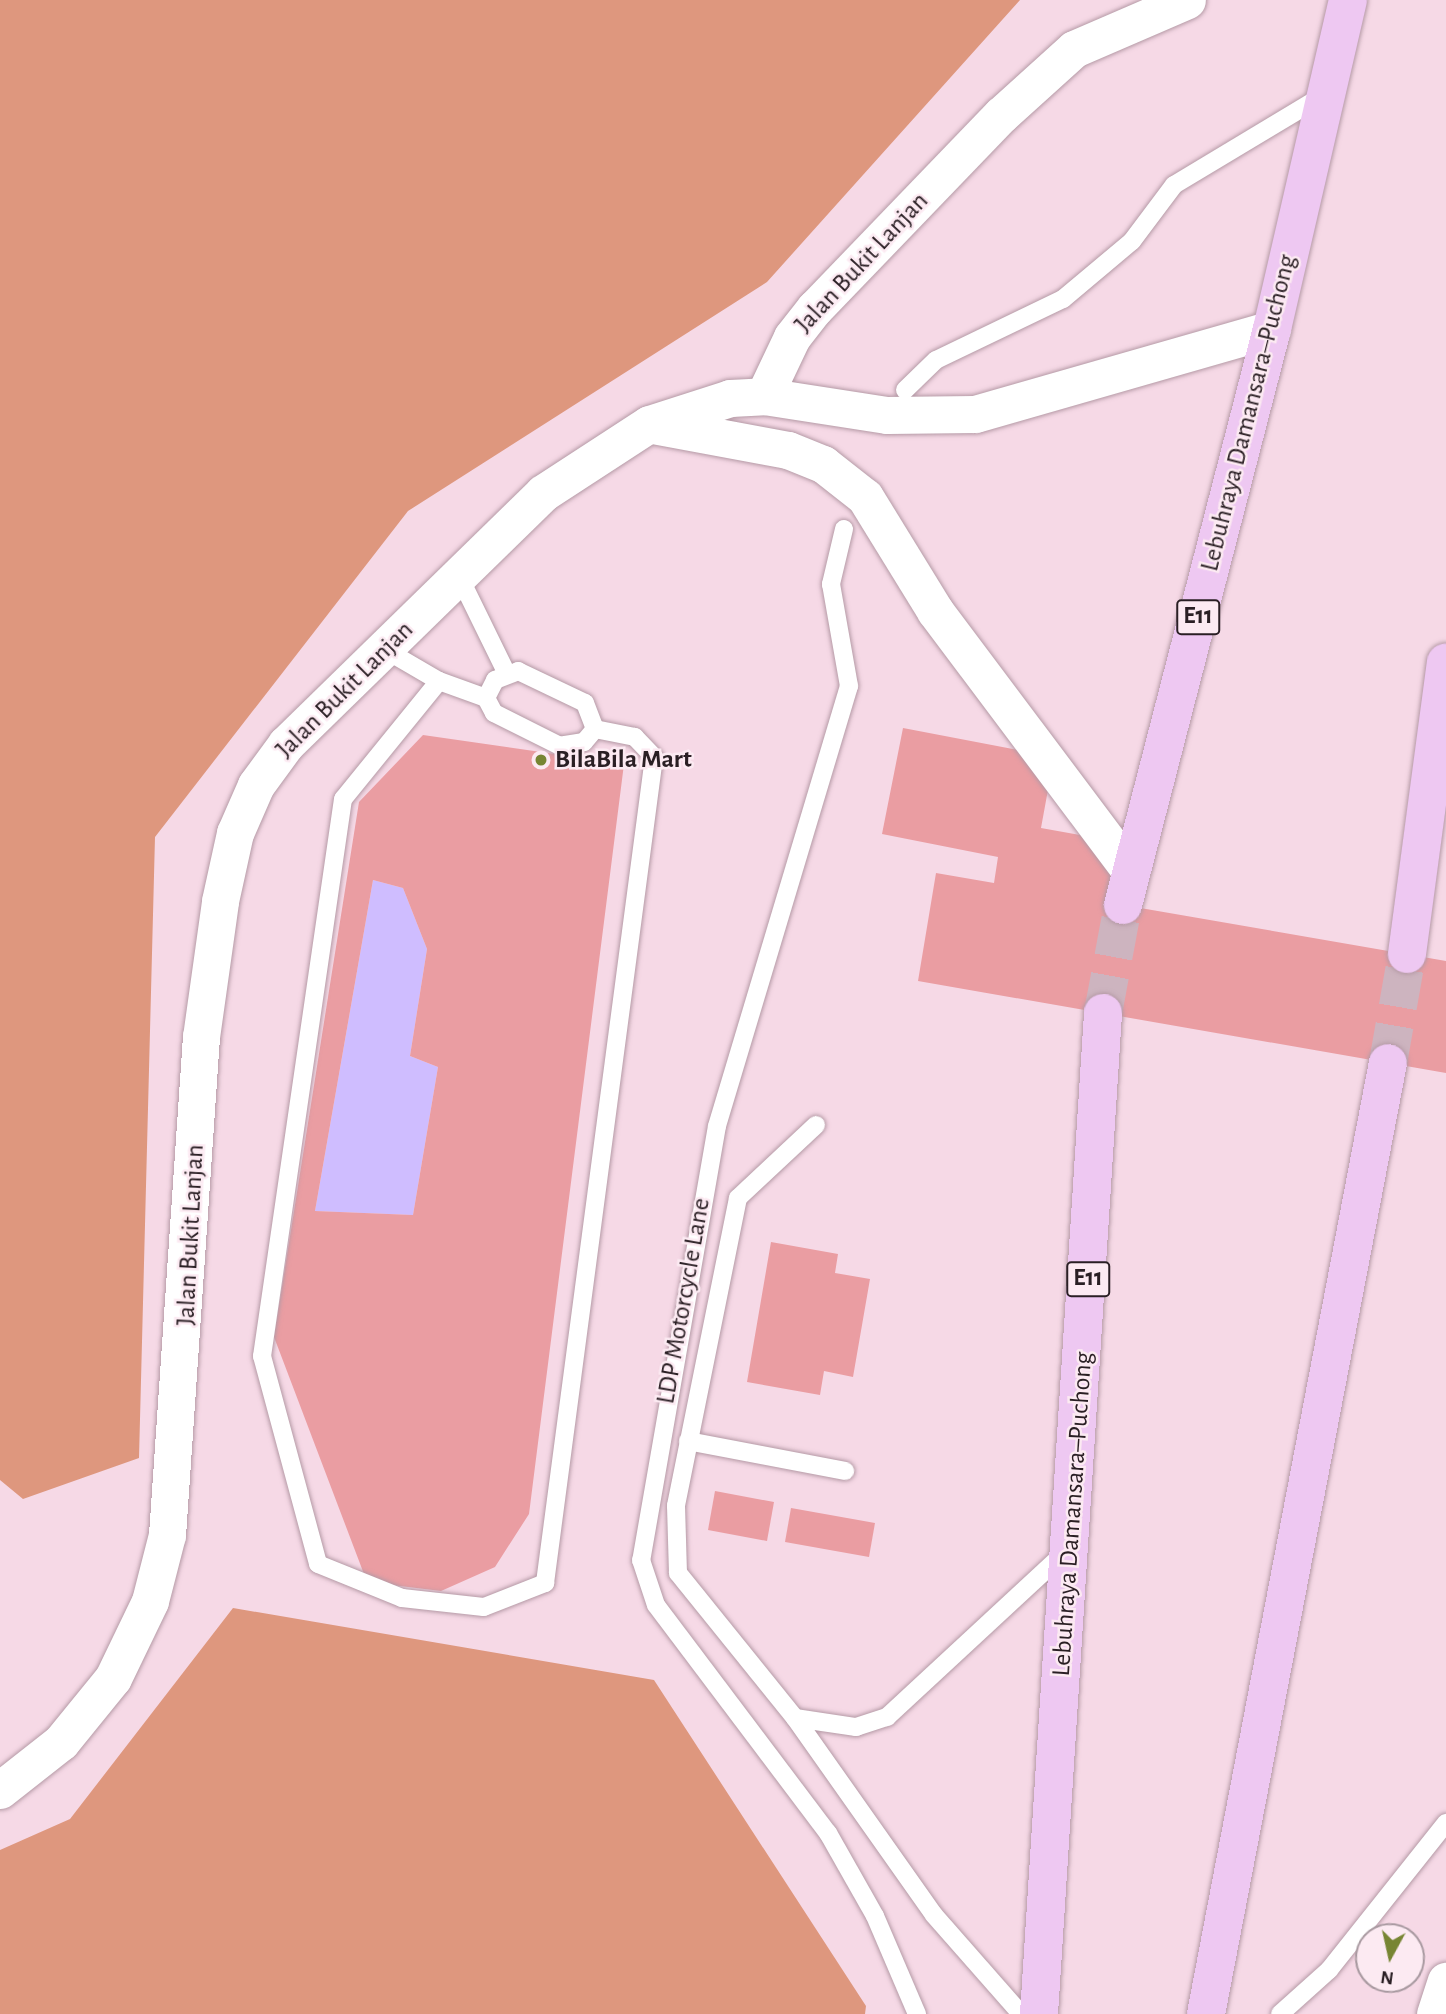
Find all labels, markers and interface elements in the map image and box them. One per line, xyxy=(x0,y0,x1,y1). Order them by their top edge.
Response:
street label: Jalan Bukit Lanjan xyxy=(789,186,935,340)
street label: Lebuhraya Damansara–Puchong xyxy=(1195,251,1303,575)
road number: E11 xyxy=(1175,596,1221,638)
street label: Jalan Bukit Lanjan xyxy=(270,615,420,765)
place label: BilaBila Mart xyxy=(555,744,692,776)
marker: BilaBila Mart xyxy=(533,752,549,768)
street label: Jalan Bukit Lanjan xyxy=(171,1144,211,1326)
street label: LDP Motorcycle Lane xyxy=(651,1196,717,1406)
road number: E11 xyxy=(1065,1259,1111,1300)
street label: Lebuhraya Damansara–Puchong xyxy=(1046,1351,1100,1677)
north arrow xyxy=(1355,1923,1425,1993)
text: N xyxy=(1379,1967,1395,1988)

